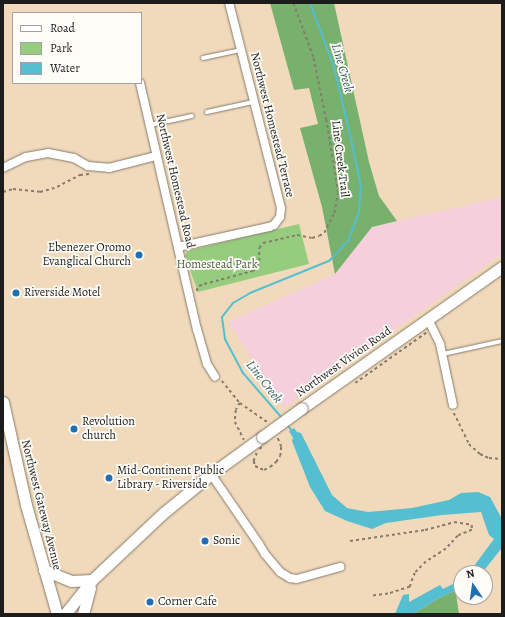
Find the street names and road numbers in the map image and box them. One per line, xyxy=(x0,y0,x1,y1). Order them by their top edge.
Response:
street label: Northwest Homestead Terrace xyxy=(247,51,297,199)
street label: Northwest Homestead Road xyxy=(153,112,197,250)
street label: Line Creek Trail xyxy=(328,120,352,198)
street label: Northwest Vivion Road xyxy=(294,324,394,400)
street label: Northwest Gateway Avenue xyxy=(18,438,64,572)

